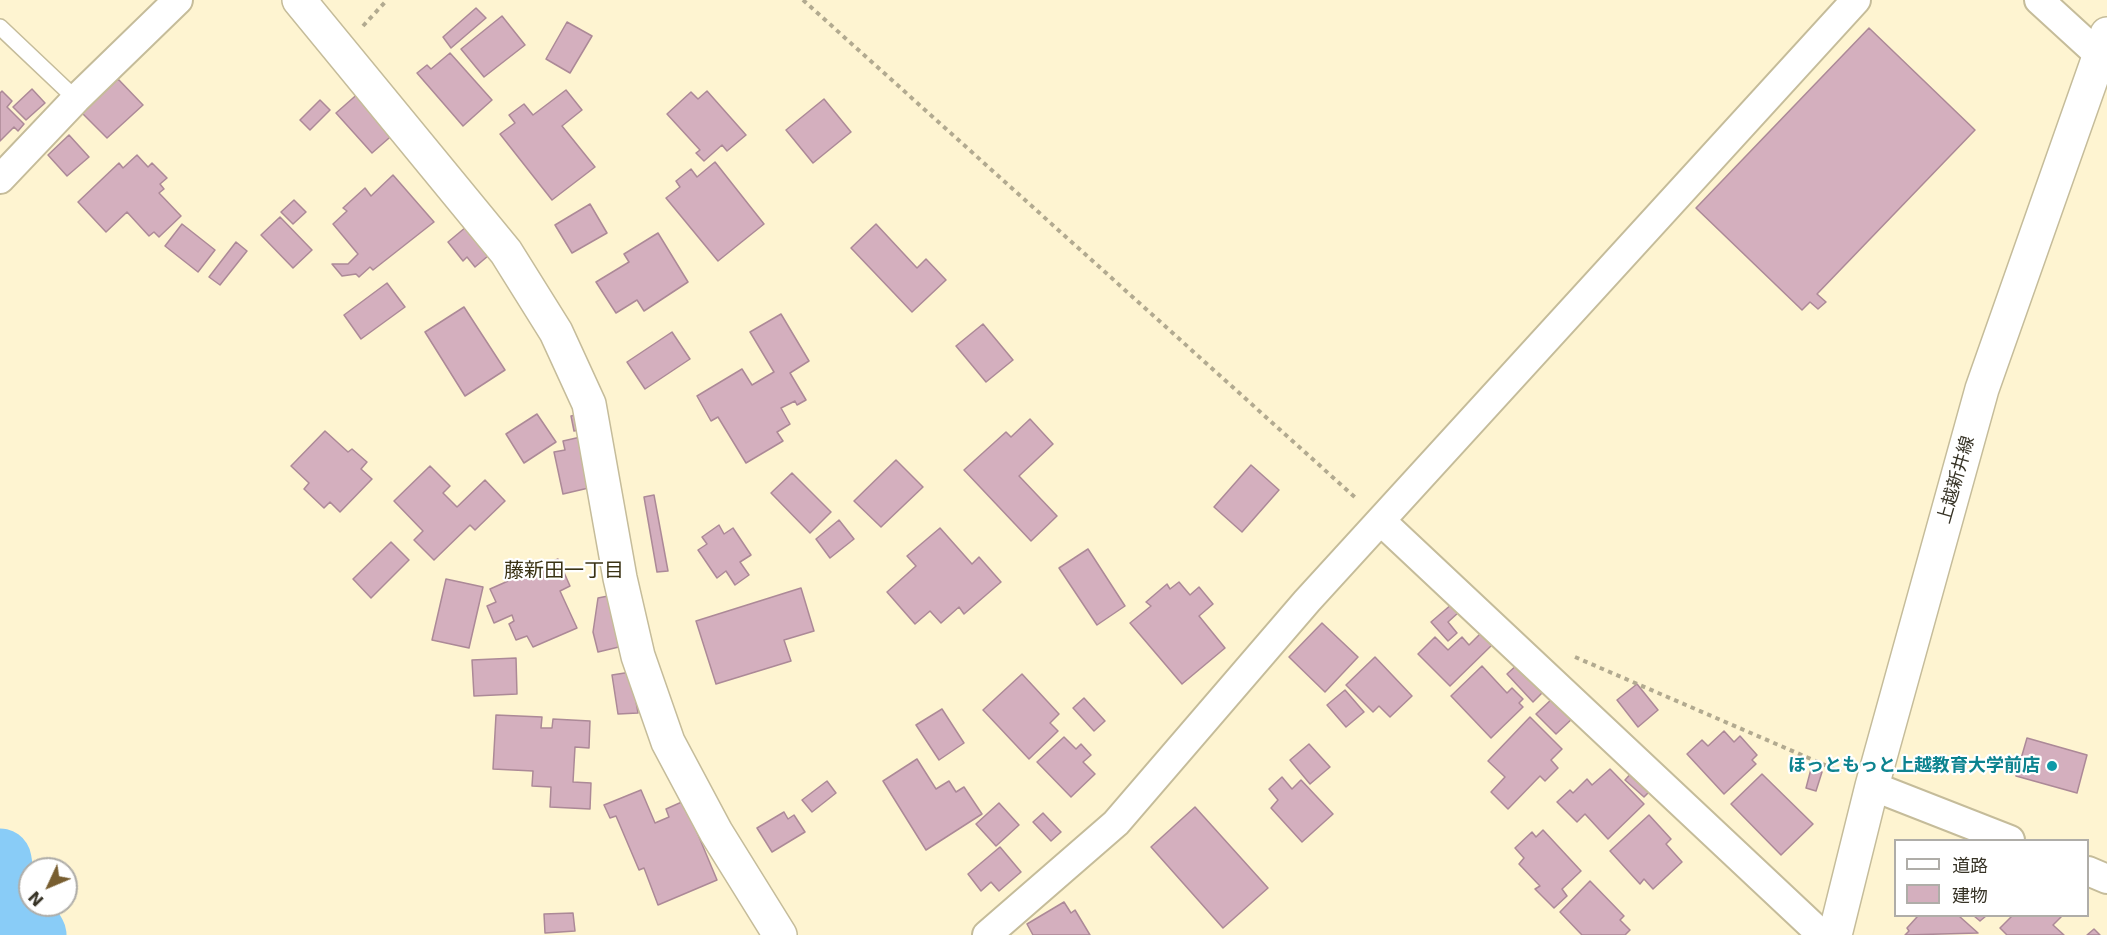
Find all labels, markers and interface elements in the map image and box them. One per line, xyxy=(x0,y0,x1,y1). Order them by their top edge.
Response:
street label: 上越新井線 xyxy=(1934,434,1980,526)
district label: 藤新田一丁目 xyxy=(504,560,624,584)
place label: ほっともっと上越教育大学前店 xyxy=(1788,755,2040,777)
marker: ほっともっと上越教育大学前店 xyxy=(2045,759,2059,773)
legend xyxy=(1894,839,2089,917)
text: 道路 xyxy=(1952,855,1988,876)
north arrow xyxy=(18,857,78,917)
text: 建物 xyxy=(1952,885,1988,906)
text: N xyxy=(25,887,48,910)

